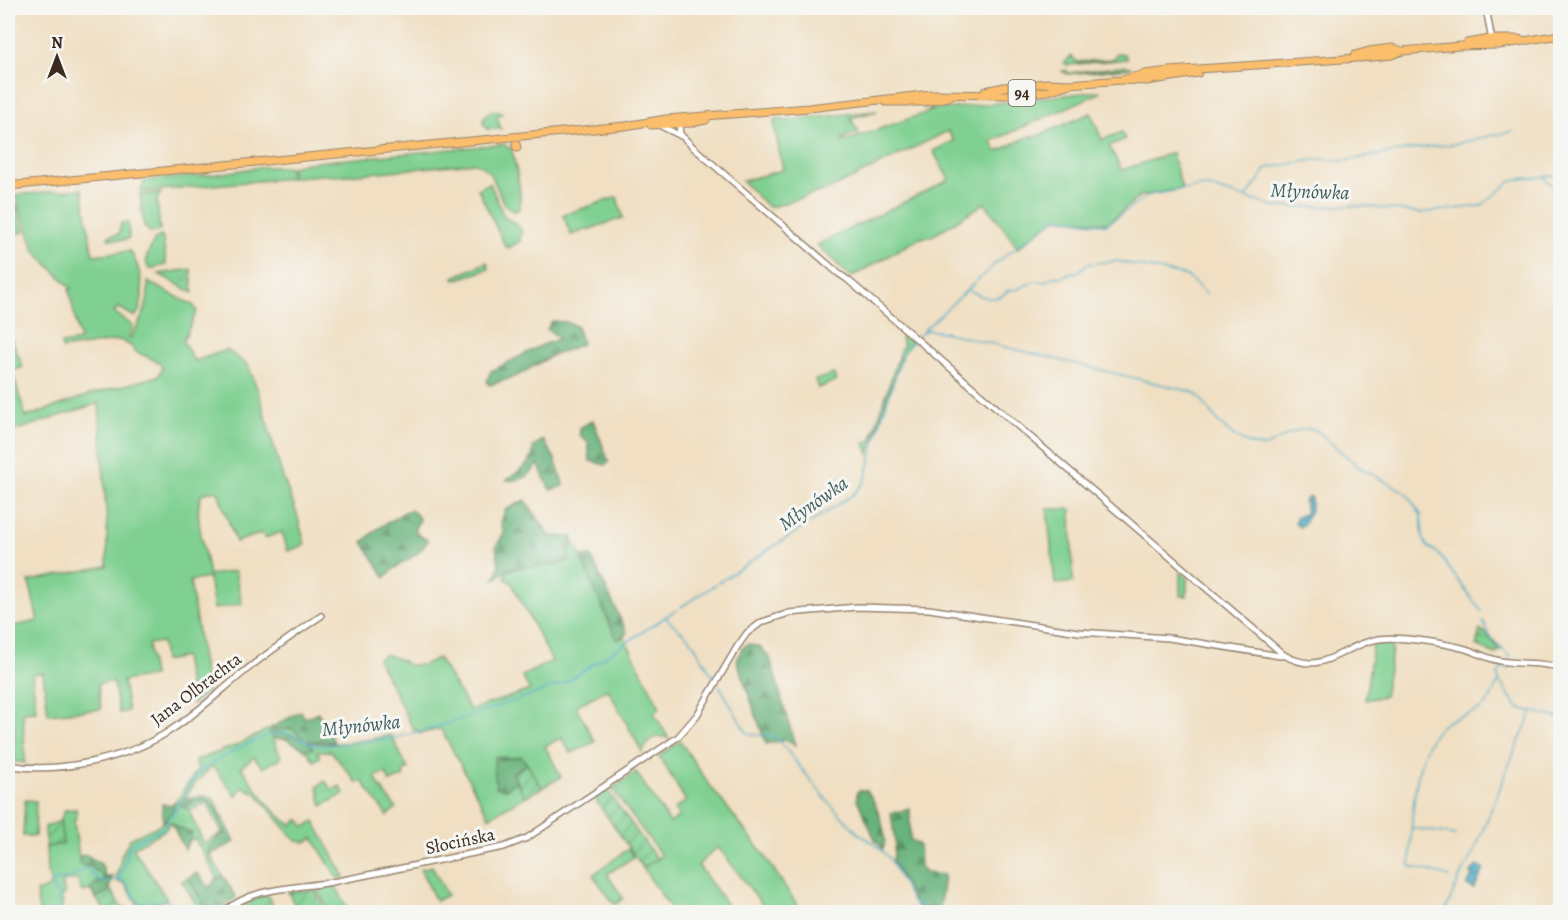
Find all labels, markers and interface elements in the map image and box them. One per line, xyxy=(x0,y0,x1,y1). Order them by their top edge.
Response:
north arrow xyxy=(27,27,87,87)
text: N xyxy=(51,32,63,54)
road number: 94 xyxy=(1008,80,1036,106)
water label: Młynówka xyxy=(1270,177,1350,206)
water label: Młynówka xyxy=(773,470,853,537)
street label: Jana Olbrachta xyxy=(146,646,247,731)
water label: Młynówka xyxy=(320,708,402,743)
street label: Słocińska xyxy=(423,822,497,860)

